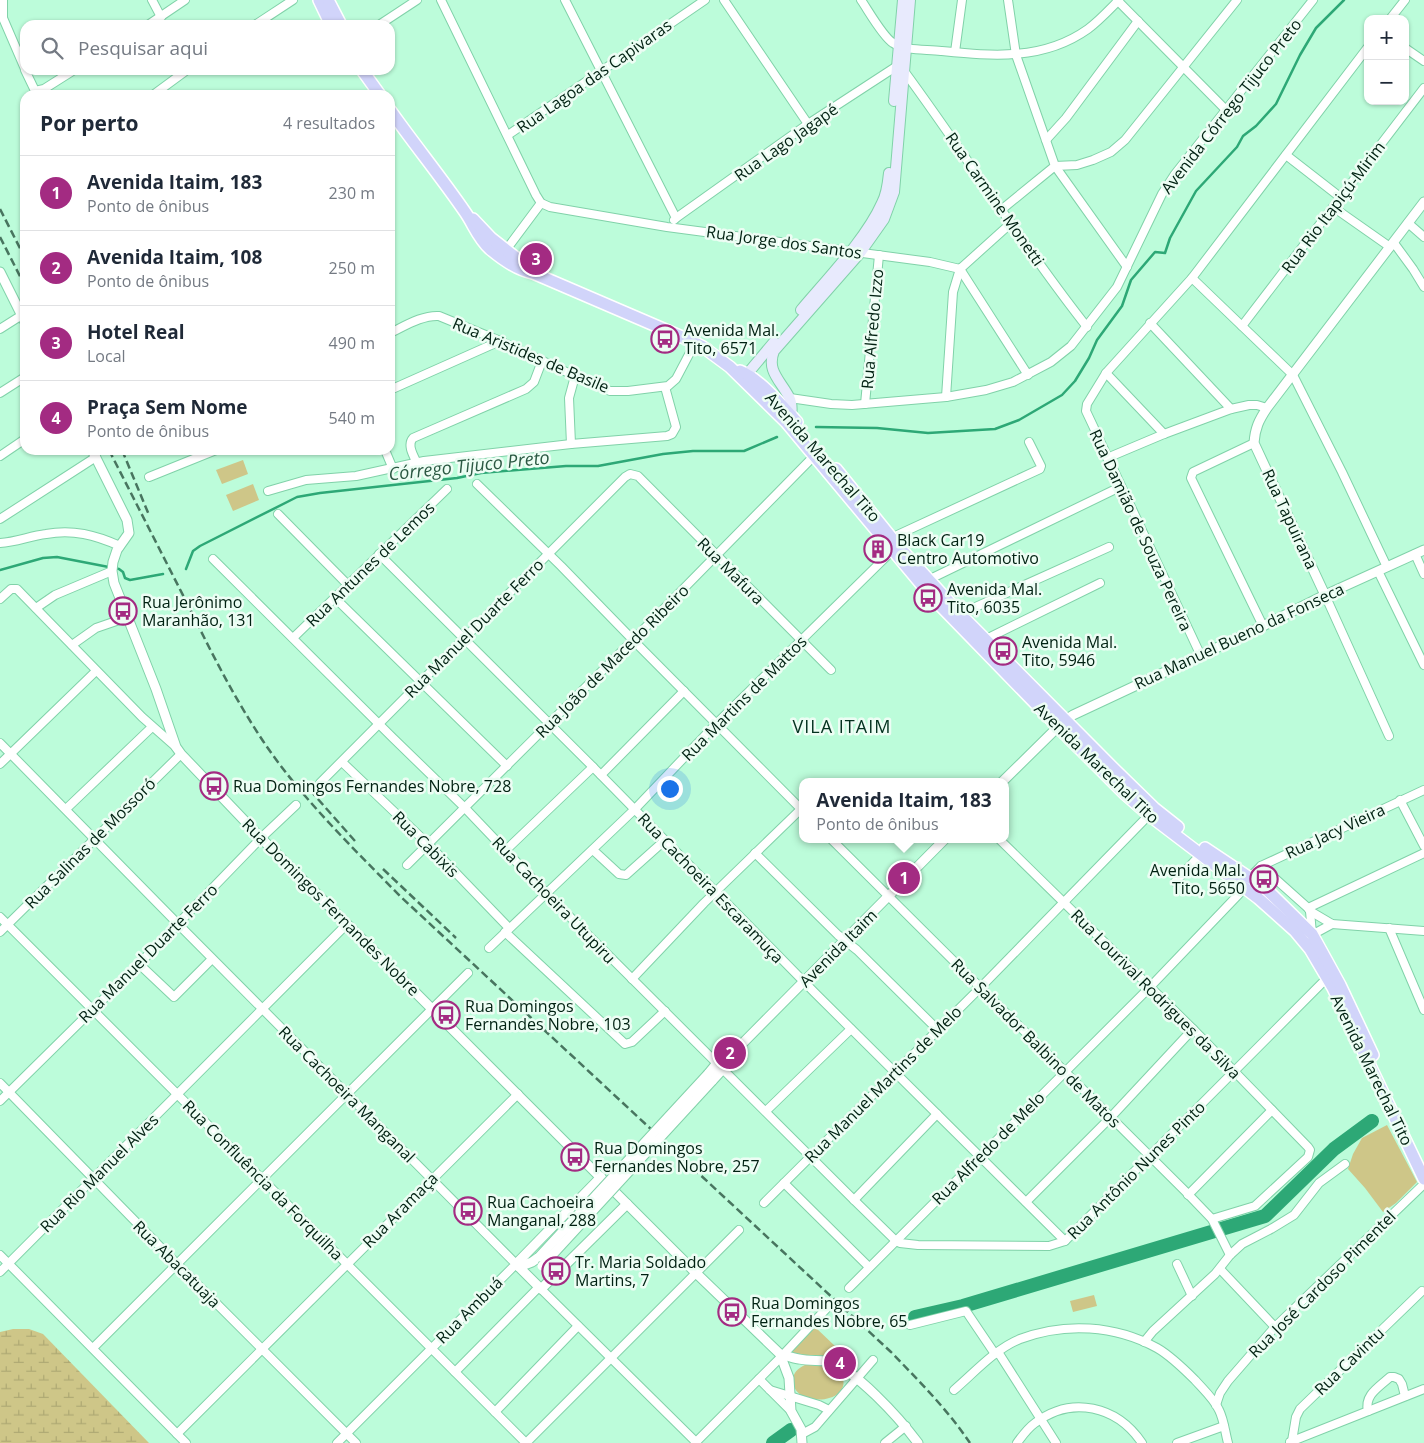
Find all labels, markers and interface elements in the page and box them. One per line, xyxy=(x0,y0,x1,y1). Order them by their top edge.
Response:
street label: Rua Lagoa das Capivaras xyxy=(512,14,676,138)
street label: Avenida Córrego Tijuco Preto xyxy=(1156,14,1306,198)
map controls xyxy=(1364,15,1409,105)
button: + xyxy=(1364,15,1409,60)
search box xyxy=(20,20,395,75)
icon: search xyxy=(38,34,66,62)
text: Pesquisar aqui xyxy=(78,35,208,61)
button: − xyxy=(1364,60,1409,105)
street label: Rua Lago Jagapé xyxy=(730,98,842,186)
text: Por perto xyxy=(40,109,139,137)
text: 4 resultados xyxy=(283,112,375,134)
street label: Rua Carmine Monetti xyxy=(941,128,1049,270)
street label: Rua Rio Itapiçú-Mirim xyxy=(1276,137,1390,277)
text: Avenida Itaim, 183 xyxy=(87,169,262,195)
text: 1 xyxy=(51,182,61,204)
text: 230 m xyxy=(329,182,375,204)
text: Ponto de ônibus xyxy=(87,195,209,217)
street label: Rua Jorge dos Santos xyxy=(705,220,863,264)
pin: 3 xyxy=(520,240,552,278)
text: Avenida Itaim, 108 xyxy=(87,244,262,270)
text: 2 xyxy=(51,257,61,279)
text: 250 m xyxy=(329,257,375,279)
street label: Rua Alfredo Izzo xyxy=(856,268,888,390)
text: Ponto de ônibus xyxy=(87,270,209,292)
street label: Rua Aristides de Basile xyxy=(449,312,613,398)
text: Hotel Real xyxy=(87,319,185,345)
place label: Avenida Mal. Tito, 6571 xyxy=(684,319,779,359)
bus stop icon: Avenida Mal. Tito, 6571 xyxy=(650,324,680,354)
text: 3 xyxy=(51,332,61,354)
text: 490 m xyxy=(329,332,375,354)
text: Local xyxy=(87,345,126,367)
street label: Avenida Marechal Tito xyxy=(760,387,886,527)
text: Praça Sem Nome xyxy=(87,394,248,420)
text: 4 xyxy=(51,407,61,429)
text: 540 m xyxy=(329,407,375,429)
text: Ponto de ônibus xyxy=(87,420,209,442)
street label: Rua Damião de Souza Pereira xyxy=(1085,426,1197,634)
water label: Córrego Tijuco Preto xyxy=(387,445,551,485)
street label: Rua Tapuirana xyxy=(1257,465,1323,573)
street label: Rua Antunes de Lemos xyxy=(301,497,439,631)
place label: Black Car19 Centro Automotivo xyxy=(897,529,1039,569)
street label: Rua Mafura xyxy=(693,533,769,609)
building icon: Black Car19 Centro Automotivo xyxy=(863,534,893,564)
street label: Rua Manuel Duarte Ferro xyxy=(400,554,548,702)
place label: Avenida Mal. Tito, 6035 xyxy=(947,578,1042,618)
street label: Rua Manuel Bueno da Fonseca xyxy=(1130,578,1348,694)
street label: Rua João de Macedo Ribeiro xyxy=(530,579,694,743)
bus stop icon: Avenida Mal. Tito, 6035 xyxy=(913,583,943,613)
place label: Rua Jerônimo Maranhão, 131 xyxy=(142,591,255,631)
bus stop icon: Rua Jerônimo Maranhão, 131 xyxy=(108,596,138,626)
street label: Rua Martins de Mattos xyxy=(677,631,811,765)
place label: Avenida Mal. Tito, 5946 xyxy=(1022,631,1117,671)
bus stop icon: Avenida Mal. Tito, 5946 xyxy=(988,636,1018,666)
street label: Avenida Marechal Tito xyxy=(1030,698,1164,828)
district label: VILA ITAIM xyxy=(793,714,891,738)
bus stop icon: Rua Domingos Fernandes Nobre, 728 xyxy=(199,771,229,801)
street label: Rua Salinas de Mossoró xyxy=(20,773,160,913)
place label: Rua Domingos Fernandes Nobre, 728 xyxy=(233,775,511,797)
your location xyxy=(657,776,683,802)
popup xyxy=(799,778,1009,843)
text: Avenida Itaim, 183 xyxy=(816,787,992,813)
street label: Rua Jacy Vieira xyxy=(1282,798,1388,864)
street label: Rua Cabixis xyxy=(388,806,464,882)
street label: Rua Cachoeira Escaramuça xyxy=(633,808,789,968)
street label: Rua Domingos Fernandes Nobre xyxy=(237,813,425,1001)
text: Ponto de ônibus xyxy=(816,813,939,835)
street label: Rua Cachoeira Utupiru xyxy=(487,832,621,968)
pin: 1 xyxy=(888,859,920,897)
place label: Avenida Mal. Tito, 5650 xyxy=(1150,859,1245,899)
bus stop icon: Avenida Mal. Tito, 5650 xyxy=(1249,864,1279,894)
street label: Rua Manuel Duarte Ferro xyxy=(74,879,222,1027)
street label: Avenida Itaim xyxy=(794,904,882,992)
street label: Rua Lourival Rodrigues da Silva xyxy=(1066,904,1246,1084)
street label: Rua Salvador Balbino de Matos xyxy=(946,953,1126,1133)
street label: Avenida Marechal Tito xyxy=(1326,991,1418,1149)
place label: Rua Domingos Fernandes Nobre, 103 xyxy=(465,995,631,1035)
bus stop icon: Rua Domingos Fernandes Nobre, 103 xyxy=(431,1000,461,1030)
street label: Rua Manuel Martins de Melo xyxy=(800,1001,966,1167)
street label: Rua Cachoeira Manganal xyxy=(274,1021,420,1167)
pin: 2 xyxy=(714,1034,746,1072)
street label: Rua Alfredo de Melo xyxy=(927,1087,1049,1209)
street label: Rua Confluência da Forquilha xyxy=(178,1095,348,1265)
street label: Rua Antônio Nunes Pinto xyxy=(1062,1096,1210,1244)
street label: Rua Rio Manuel Alves xyxy=(35,1109,163,1237)
place label: Rua Domingos Fernandes Nobre, 257 xyxy=(594,1137,760,1177)
bus stop icon: Rua Domingos Fernandes Nobre, 257 xyxy=(560,1142,590,1172)
street label: Rua Aramaça xyxy=(357,1167,443,1253)
place label: Rua Cachoeira Manganal, 288 xyxy=(487,1191,596,1231)
bus stop icon: Rua Cachoeira Manganal, 288 xyxy=(453,1196,483,1226)
street label: Rua José Cardoso Pimentel xyxy=(1244,1206,1400,1362)
street label: Rua Abacatuaja xyxy=(128,1215,226,1313)
place label: Tr. Maria Soldado Martins, 7 xyxy=(575,1251,706,1291)
bus stop icon: Tr. Maria Soldado Martins, 7 xyxy=(541,1256,571,1286)
street label: Rua Ambuá xyxy=(431,1272,507,1348)
place label: Rua Domingos Fernandes Nobre, 65 xyxy=(751,1292,907,1332)
bus stop icon: Rua Domingos Fernandes Nobre, 65 xyxy=(717,1297,747,1327)
street label: Rua Cavintu xyxy=(1309,1322,1389,1400)
pin: 4 xyxy=(824,1344,856,1382)

